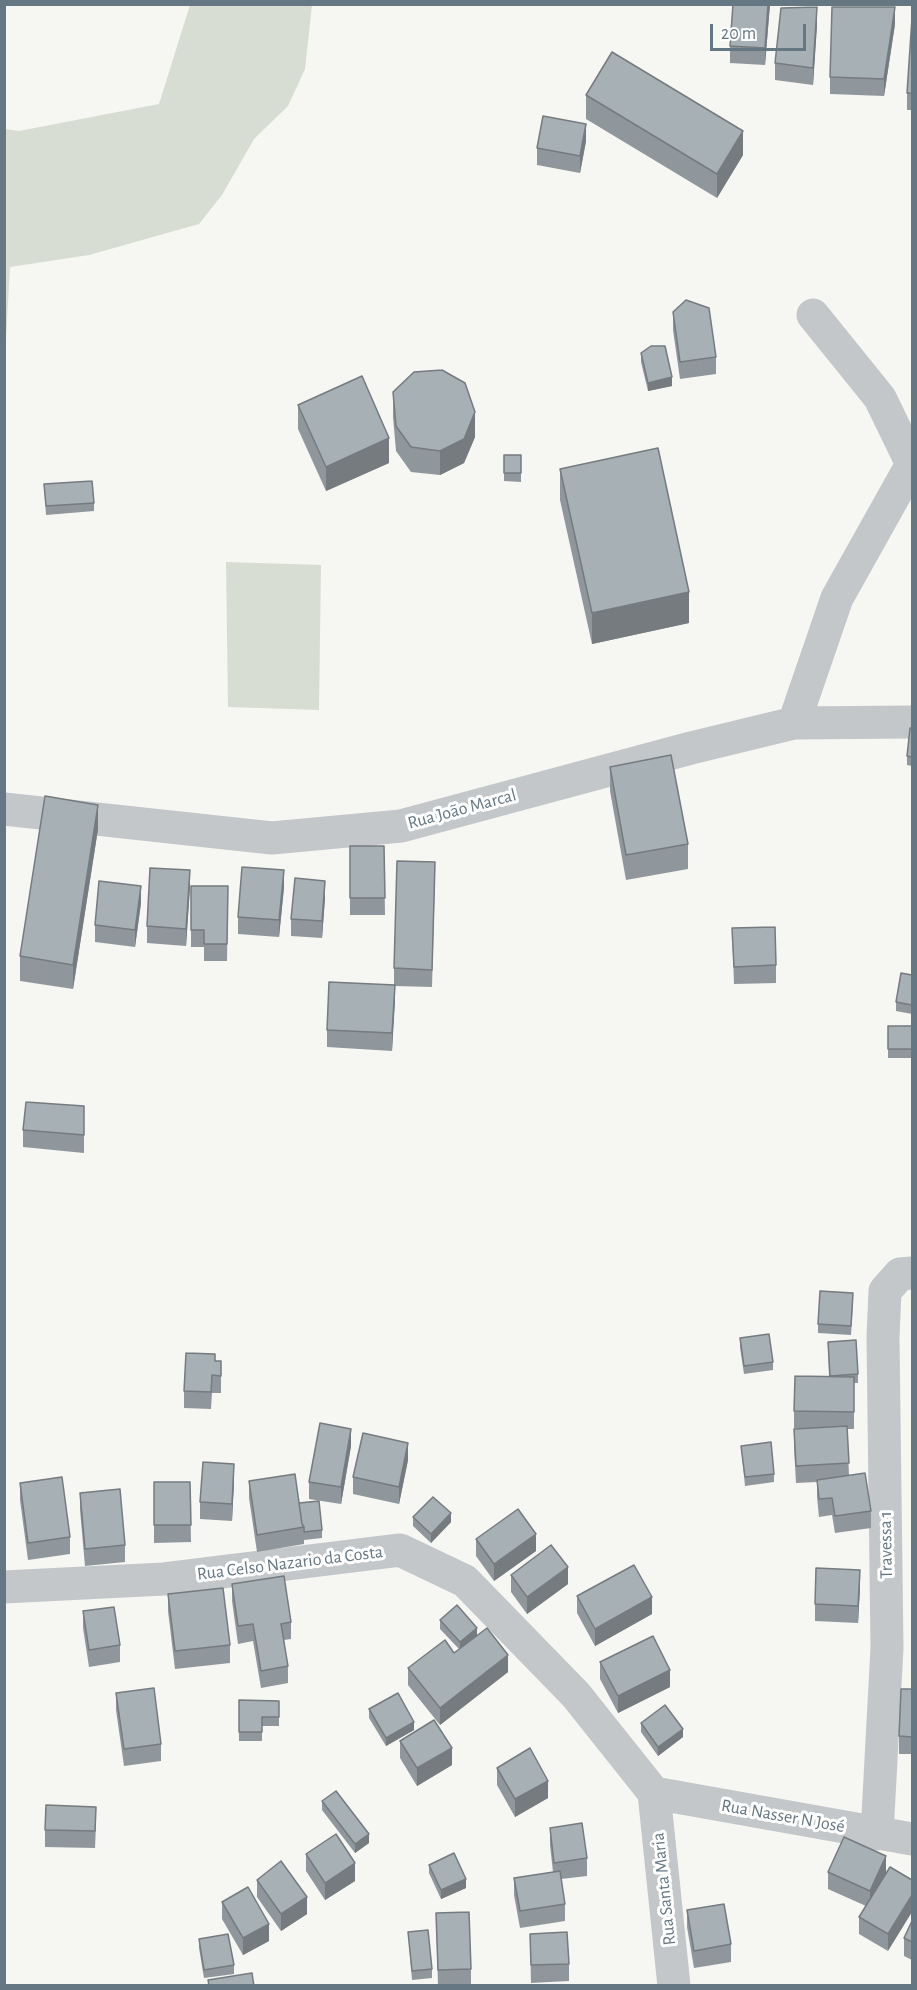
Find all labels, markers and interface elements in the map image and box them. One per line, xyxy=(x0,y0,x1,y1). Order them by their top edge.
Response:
scale bar xyxy=(713,12,809,50)
text: 20 m xyxy=(721,25,756,43)
street label: Rua João Marcal xyxy=(405,784,519,834)
street label: Travessa 1 xyxy=(875,1511,897,1579)
street label: Rua Celso Nazario da Costa xyxy=(196,1541,384,1585)
street label: Rua Nasser N José xyxy=(720,1795,846,1837)
street label: Rua Santa Maria xyxy=(647,1832,681,1946)

